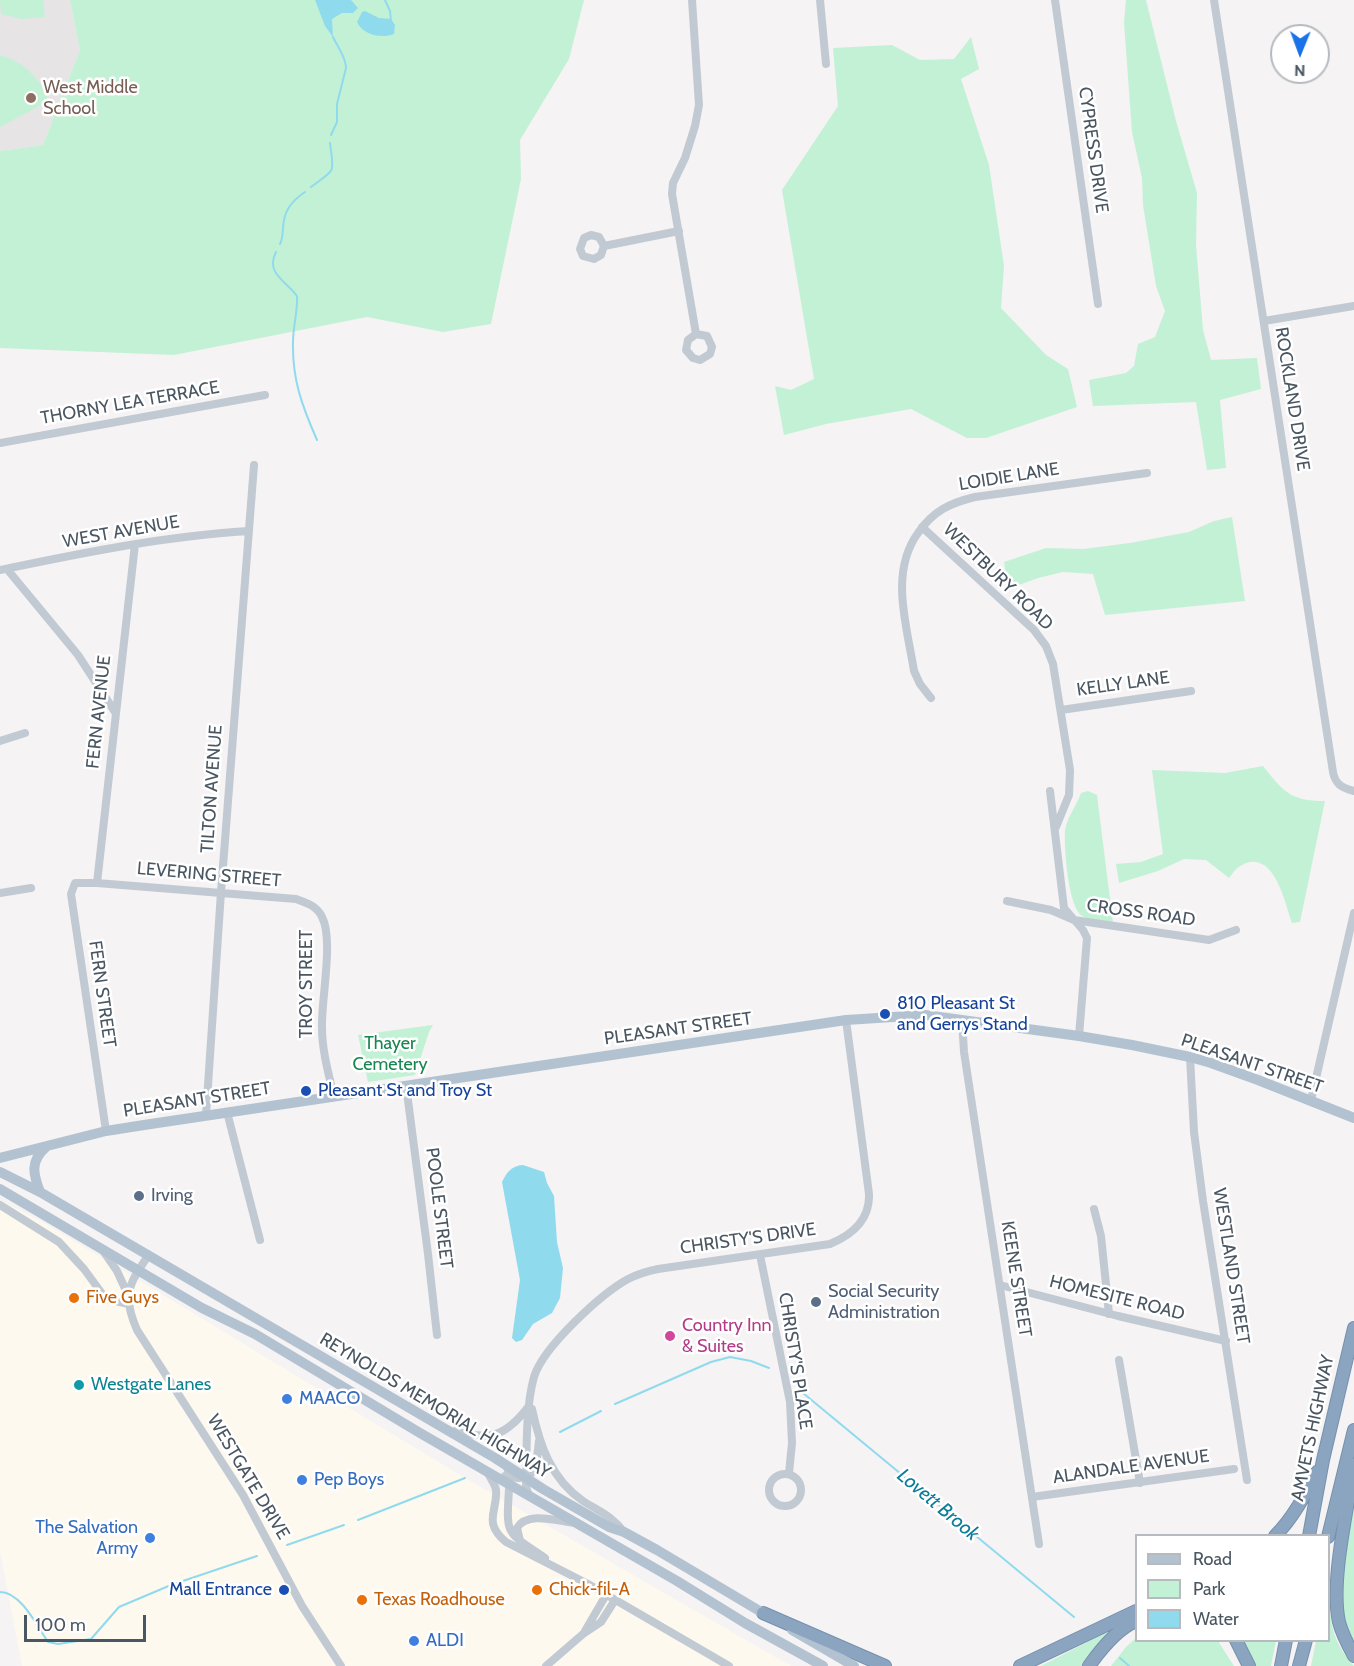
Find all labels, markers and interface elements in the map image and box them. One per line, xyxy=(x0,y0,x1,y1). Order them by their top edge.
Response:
north arrow xyxy=(1270,24,1330,84)
text: N xyxy=(1294,61,1306,80)
place label: West Middle School xyxy=(43,77,138,119)
street label: CYPRESS DRIVE xyxy=(1073,86,1113,214)
marker: West Middle School xyxy=(24,91,38,105)
street label: ROCKLAND DRIVE xyxy=(1270,326,1314,472)
street label: THORNY LEA TERRACE xyxy=(39,377,221,429)
street label: LOIDIE LANE xyxy=(957,458,1061,496)
street label: WEST AVENUE xyxy=(61,511,181,553)
street label: WESTBURY ROAD xyxy=(939,519,1057,635)
street label: FERN AVENUE xyxy=(82,654,116,770)
street label: KELLY LANE xyxy=(1075,667,1171,701)
street label: TILTON AVENUE xyxy=(197,724,227,854)
street label: LEVERING STREET xyxy=(136,858,282,892)
street label: CROSS ROAD xyxy=(1085,895,1197,931)
street label: TROY STREET xyxy=(296,930,318,1038)
street label: FERN STREET xyxy=(84,939,120,1049)
place label: 810 Pleasant St and Gerrys Stand xyxy=(897,993,1028,1036)
marker: 810 Pleasant St and Gerrys Stand xyxy=(878,1007,892,1021)
street label: PLEASANT STREET xyxy=(603,1008,753,1050)
street label: PLEASANT STREET xyxy=(1178,1030,1326,1098)
park label: Thayer Cemetery xyxy=(352,1033,428,1076)
street label: PLEASANT STREET xyxy=(122,1078,272,1122)
place label: Pleasant St and Troy St xyxy=(318,1080,492,1102)
marker: Pleasant St and Troy St xyxy=(299,1084,313,1098)
street label: POOLE STREET xyxy=(421,1146,457,1270)
place label: Irving xyxy=(151,1185,193,1207)
street label: WESTLAND STREET xyxy=(1208,1187,1254,1345)
marker: Irving xyxy=(132,1189,146,1203)
street label: CHRISTY'S DRIVE xyxy=(679,1219,817,1259)
street label: KEENE STREET xyxy=(996,1219,1036,1339)
street label: HOMESITE ROAD xyxy=(1047,1271,1187,1325)
place label: Social Security Administration xyxy=(828,1281,940,1324)
place label: Five Guys xyxy=(86,1287,159,1309)
marker: Five Guys xyxy=(67,1291,81,1305)
street label: CHRISTY'S PLACE xyxy=(774,1291,816,1431)
marker: Social Security Administration xyxy=(809,1295,823,1309)
place label: Country Inn & Suites xyxy=(682,1315,772,1358)
street label: REYNOLDS MEMORIAL HIGHWAY xyxy=(316,1328,554,1484)
marker: Country Inn & Suites xyxy=(663,1329,677,1343)
street label: AMVETS HIGHWAY xyxy=(1287,1353,1339,1503)
place label: Westgate Lanes xyxy=(91,1374,211,1396)
marker: Westgate Lanes xyxy=(72,1378,86,1392)
place label: MAACO xyxy=(299,1388,360,1410)
marker: MAACO xyxy=(280,1392,294,1406)
street label: WESTGATE DRIVE xyxy=(202,1411,294,1543)
street label: ALANDALE AVENUE xyxy=(1051,1445,1211,1489)
water label: Lovett Brook xyxy=(892,1464,984,1546)
place label: Pep Boys xyxy=(314,1469,384,1491)
marker: Pep Boys xyxy=(295,1473,309,1487)
place label: The Salvation Army xyxy=(35,1517,138,1559)
marker: The Salvation Army xyxy=(143,1531,157,1545)
legend xyxy=(1135,1534,1330,1642)
text: Road xyxy=(1193,1548,1232,1570)
text: Park xyxy=(1193,1578,1225,1600)
place label: Mall Entrance xyxy=(169,1579,272,1601)
place label: Chick-fil-A xyxy=(549,1579,630,1601)
marker: Mall Entrance xyxy=(277,1583,291,1597)
marker: Chick-fil-A xyxy=(530,1583,544,1597)
place label: Texas Roadhouse xyxy=(374,1589,505,1611)
marker: Texas Roadhouse xyxy=(355,1593,369,1607)
scale bar xyxy=(27,1603,148,1641)
text: Water xyxy=(1193,1608,1239,1630)
text: 100 m xyxy=(35,1614,86,1636)
place label: ALDI xyxy=(426,1630,464,1652)
marker: ALDI xyxy=(407,1634,421,1648)

